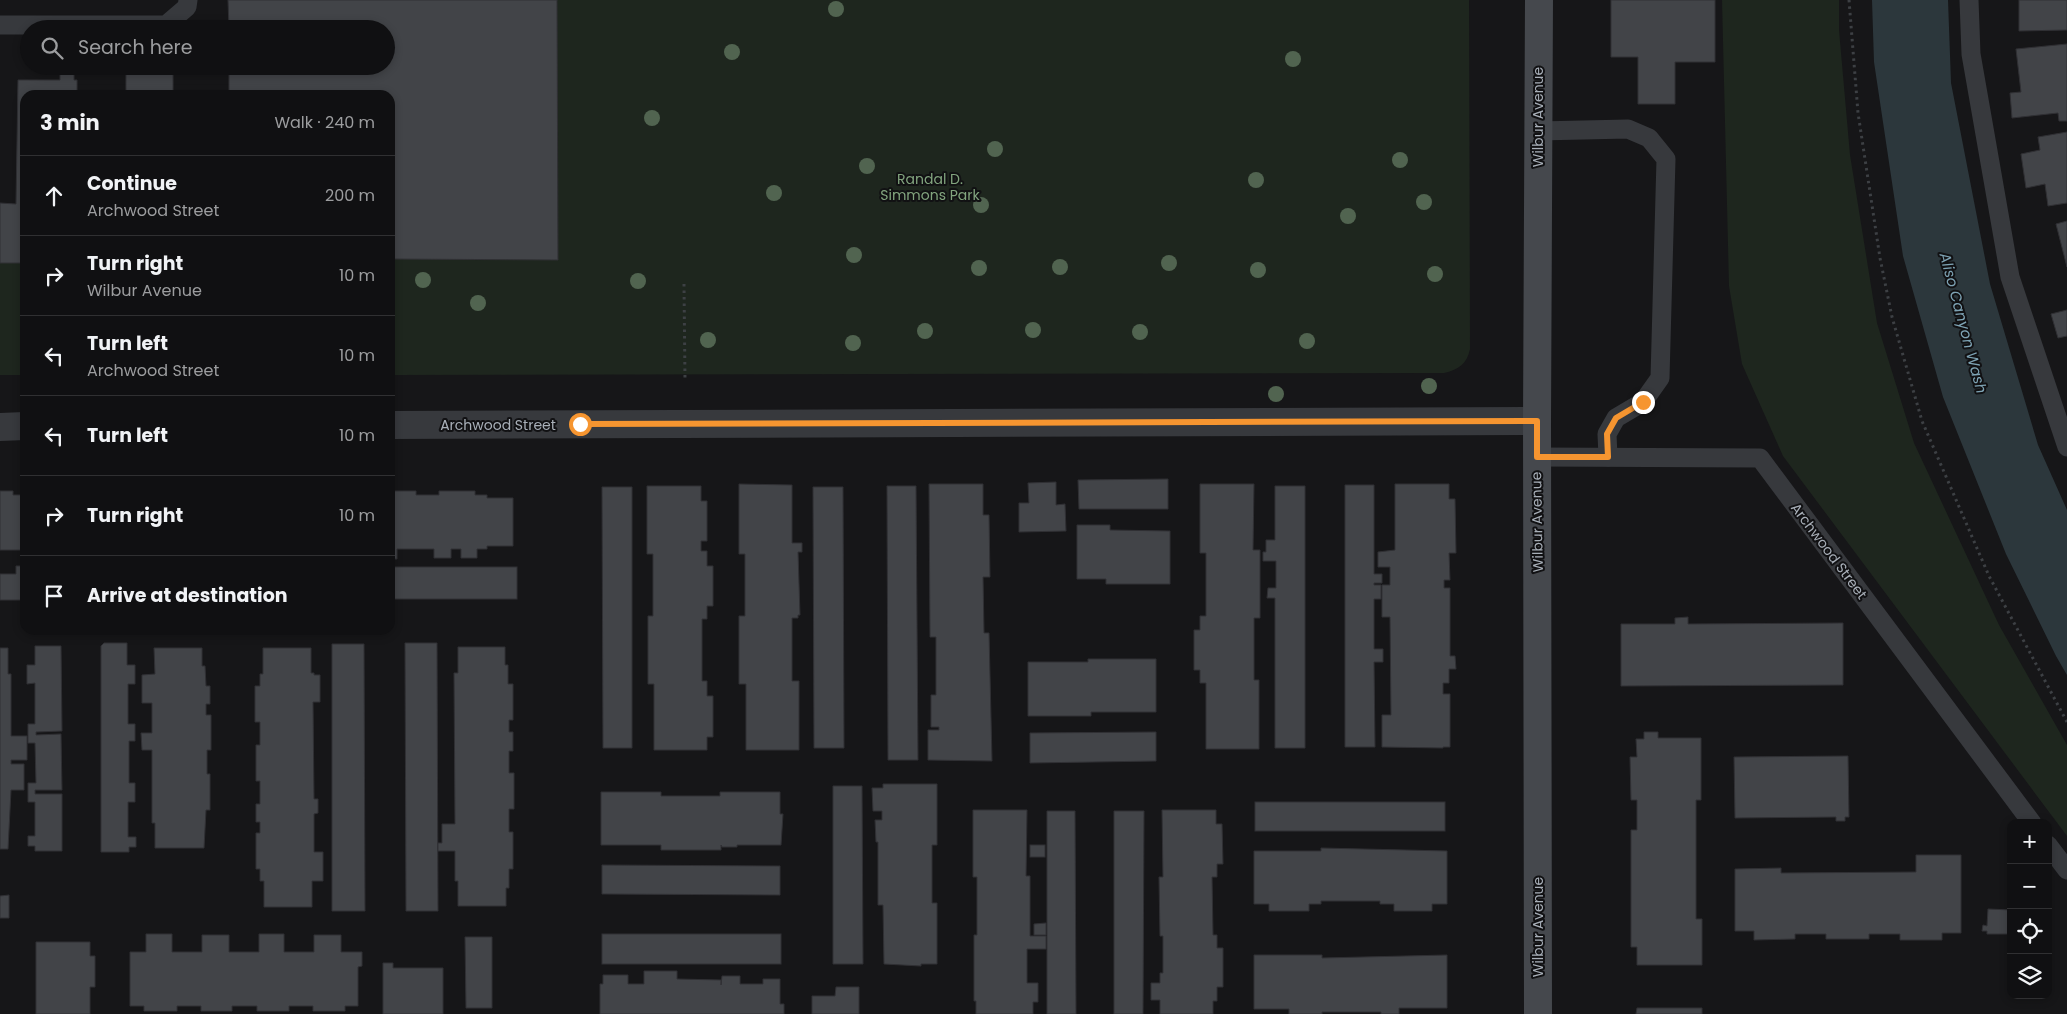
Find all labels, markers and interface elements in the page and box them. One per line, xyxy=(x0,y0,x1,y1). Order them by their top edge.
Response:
search box xyxy=(20,20,395,75)
icon: search xyxy=(38,34,66,62)
text: Search here xyxy=(78,34,192,61)
street label: Wilbur Avenue xyxy=(1528,66,1548,167)
text: 3 min xyxy=(40,108,100,137)
text: Walk · 240 m xyxy=(274,111,375,134)
park label: Randal D. Simmons Park xyxy=(880,169,981,205)
text: Continue xyxy=(87,170,177,197)
icon: ahead xyxy=(40,182,68,210)
text: 200 m xyxy=(325,184,375,207)
text: Archwood Street xyxy=(87,199,219,222)
water label: Aliso Canyon Wash xyxy=(1934,249,1992,396)
text: Turn right xyxy=(87,250,183,277)
icon: right xyxy=(40,262,68,290)
text: 10 m xyxy=(339,264,375,287)
text: Wilbur Avenue xyxy=(87,279,202,302)
text: Turn left xyxy=(87,330,168,357)
icon: left xyxy=(40,342,68,370)
text: 10 m xyxy=(339,344,375,367)
text: Archwood Street xyxy=(87,359,219,382)
route end xyxy=(1632,391,1655,414)
route start xyxy=(569,413,592,436)
street label: Archwood Street xyxy=(440,415,556,435)
icon: left xyxy=(40,422,68,450)
text: Turn left xyxy=(87,422,168,449)
text: 10 m xyxy=(339,424,375,447)
street label: Wilbur Avenue xyxy=(1526,471,1548,572)
street label: Archwood Street xyxy=(1786,499,1872,603)
icon: right xyxy=(40,502,68,530)
text: Turn right xyxy=(87,502,183,529)
text: 10 m xyxy=(339,504,375,527)
icon: arrive xyxy=(40,582,68,610)
text: Arrive at destination xyxy=(87,582,288,609)
map controls xyxy=(2007,819,2052,999)
button: + xyxy=(2007,819,2052,864)
button: − xyxy=(2007,864,2052,909)
street label: Wilbur Avenue xyxy=(1528,876,1548,977)
button: locate xyxy=(2007,909,2052,954)
button: layers xyxy=(2007,954,2052,999)

